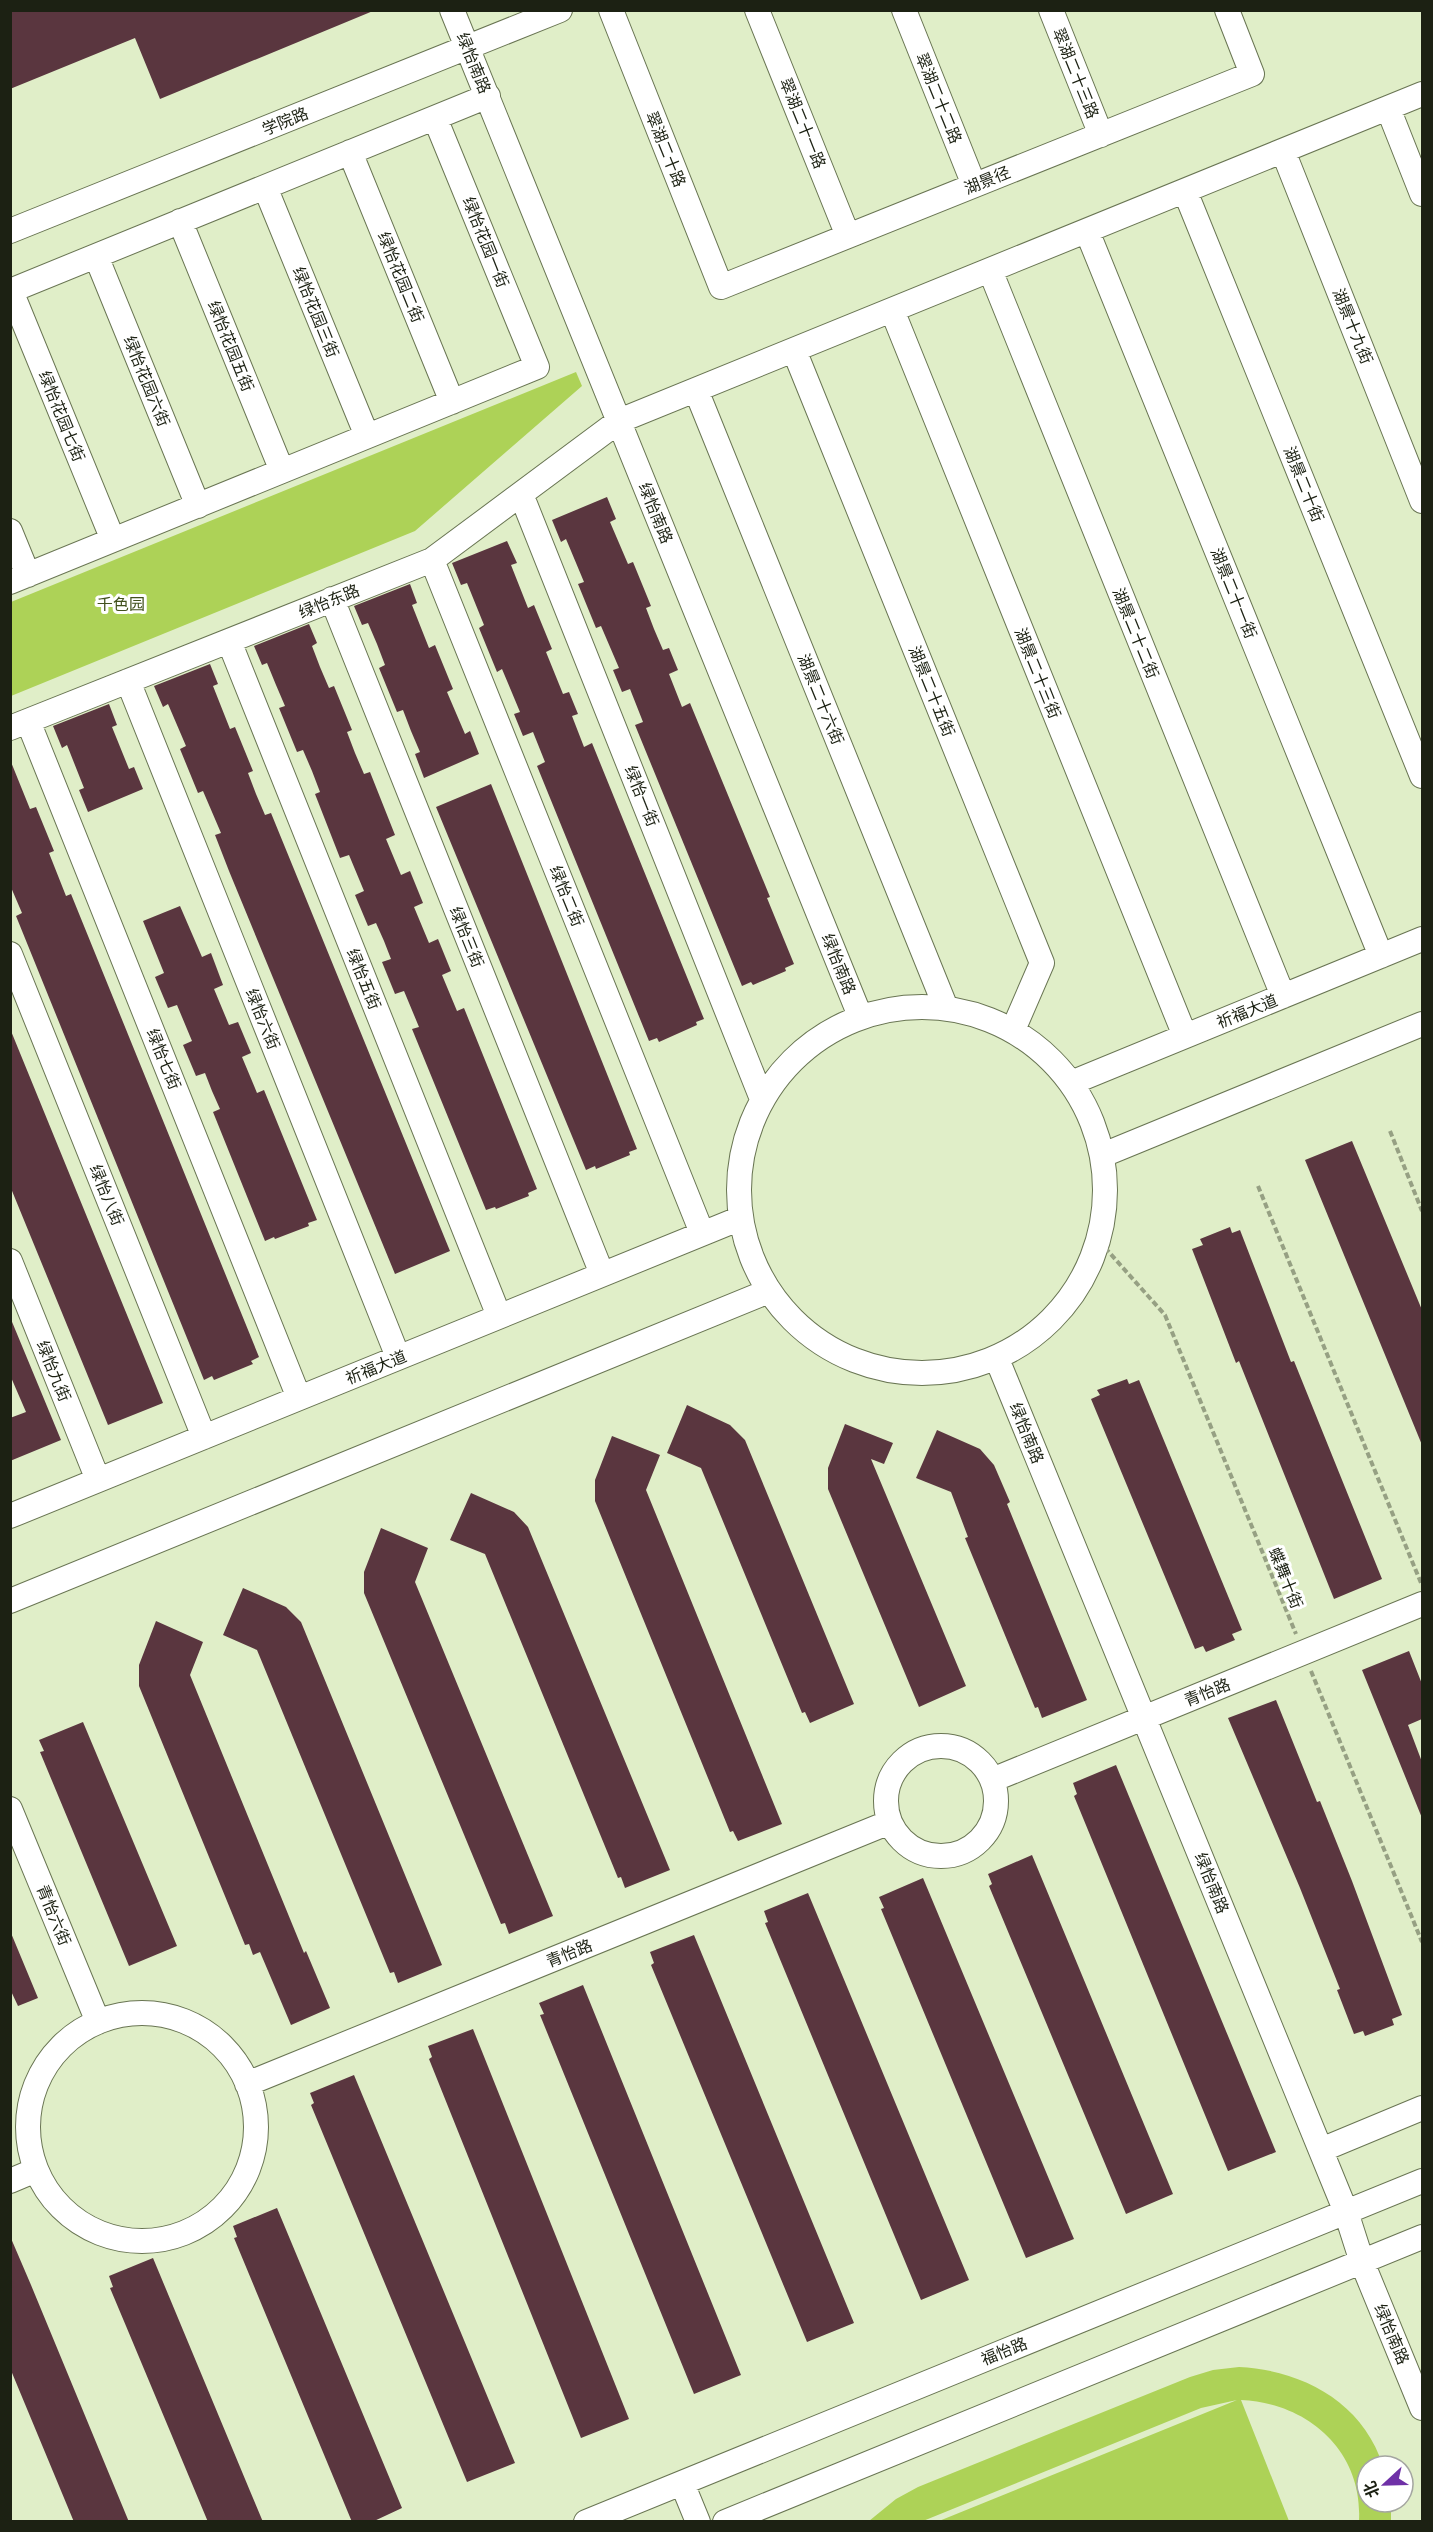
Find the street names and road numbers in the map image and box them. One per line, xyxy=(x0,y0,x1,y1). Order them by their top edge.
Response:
street label: 翠湖二十三路 xyxy=(1049,25,1102,121)
street label: 绿怡南路 xyxy=(453,30,494,96)
street label: 翠湖二十二路 xyxy=(912,50,965,146)
street label: 翠湖二十一路 xyxy=(776,75,829,171)
street label: 学院路 xyxy=(259,104,311,139)
street label: 翠湖二十路 xyxy=(642,109,689,190)
street label: 湖景径 xyxy=(961,163,1013,198)
street label: 绿怡花园一街 xyxy=(459,194,512,290)
street label: 绿怡花园二街 xyxy=(374,229,427,325)
street label: 绿怡花园三街 xyxy=(289,264,342,360)
street label: 湖景十九街 xyxy=(1329,286,1376,367)
street label: 绿怡花园五街 xyxy=(204,298,257,394)
street label: 绿怡花园六街 xyxy=(120,333,173,429)
street label: 绿怡花园七街 xyxy=(35,368,88,464)
street label: 湖景二十街 xyxy=(1280,444,1327,525)
street label: 绿怡南路 xyxy=(635,480,676,546)
street label: 湖景二十一街 xyxy=(1207,545,1260,641)
street label: 绿怡东路 xyxy=(296,581,362,622)
street label: 湖景二十二街 xyxy=(1109,585,1162,681)
street label: 湖景二十三街 xyxy=(1011,625,1064,721)
street label: 湖景二十五街 xyxy=(905,643,958,739)
street label: 湖景二十六街 xyxy=(794,651,847,747)
street label: 绿怡一街 xyxy=(621,763,662,829)
street label: 绿怡二街 xyxy=(546,863,587,929)
street label: 绿怡三街 xyxy=(446,904,487,970)
street label: 绿怡南路 xyxy=(818,931,859,997)
street label: 绿怡五街 xyxy=(343,946,384,1012)
street label: 绿怡六街 xyxy=(242,986,283,1052)
street label: 祈福大道 xyxy=(1214,991,1280,1032)
street label: 绿怡七街 xyxy=(143,1026,184,1092)
street label: 绿怡八街 xyxy=(86,1162,127,1228)
street label: 绿怡九街 xyxy=(33,1338,74,1404)
street label: 祈福大道 xyxy=(343,1347,409,1388)
street label: 绿怡南路 xyxy=(1006,1400,1047,1466)
street label: 蝶舞十街 xyxy=(1265,1545,1306,1611)
street label: 青怡路 xyxy=(1181,1675,1233,1710)
street label: 绿怡南路 xyxy=(1191,1850,1232,1916)
street label: 青怡六街 xyxy=(33,1882,74,1948)
street label: 青怡路 xyxy=(543,1936,595,1971)
street label: 绿怡南路 xyxy=(1370,2301,1413,2367)
street label: 福怡路 xyxy=(978,2334,1030,2369)

